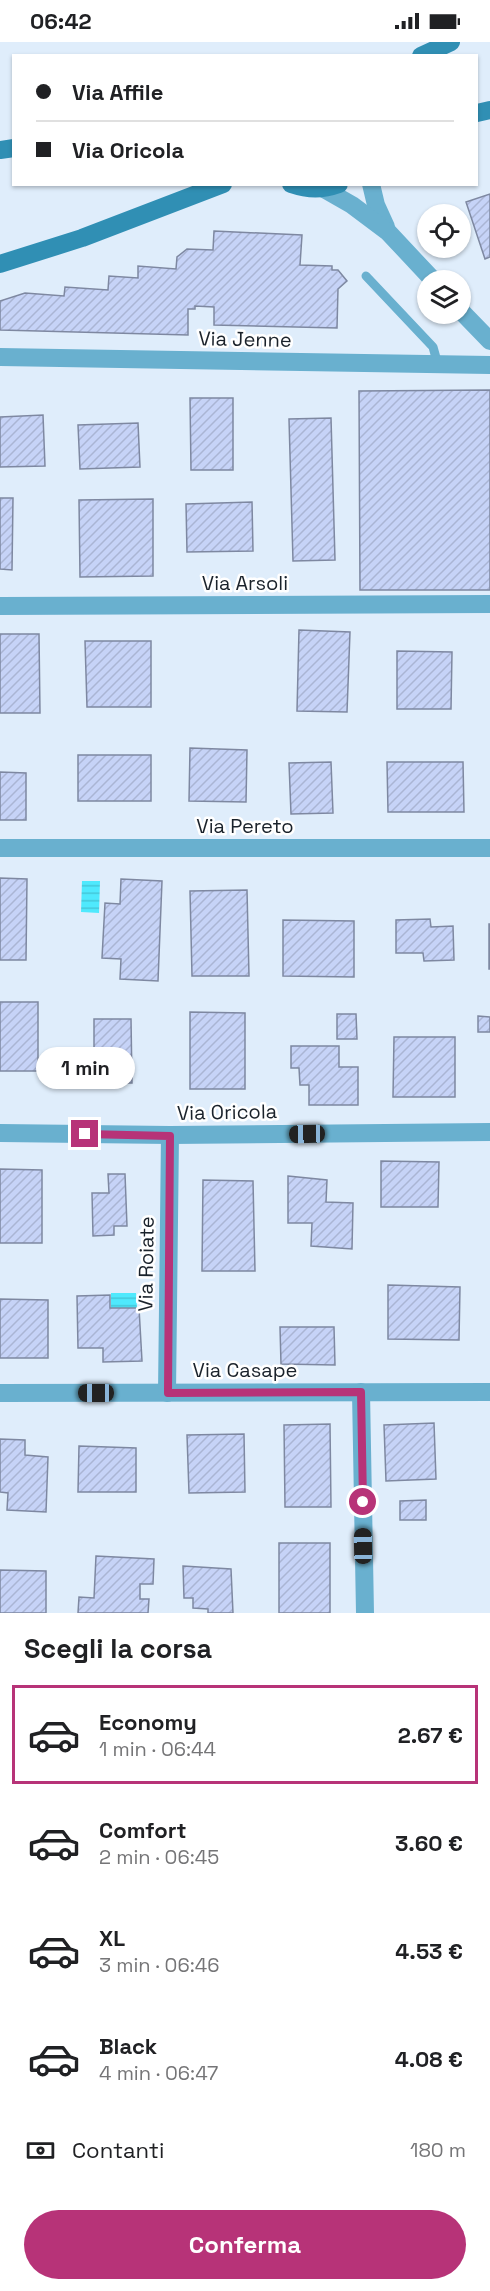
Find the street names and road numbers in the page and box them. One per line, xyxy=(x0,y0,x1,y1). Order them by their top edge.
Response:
street label: Via Jenne xyxy=(198,325,292,353)
street label: Via Arsoli xyxy=(202,570,288,596)
street label: Via Pereto xyxy=(196,813,294,839)
street label: Via Oricola xyxy=(177,1098,277,1126)
street label: Via Roiate xyxy=(132,1216,160,1312)
street label: Via Casape xyxy=(193,1357,297,1383)

